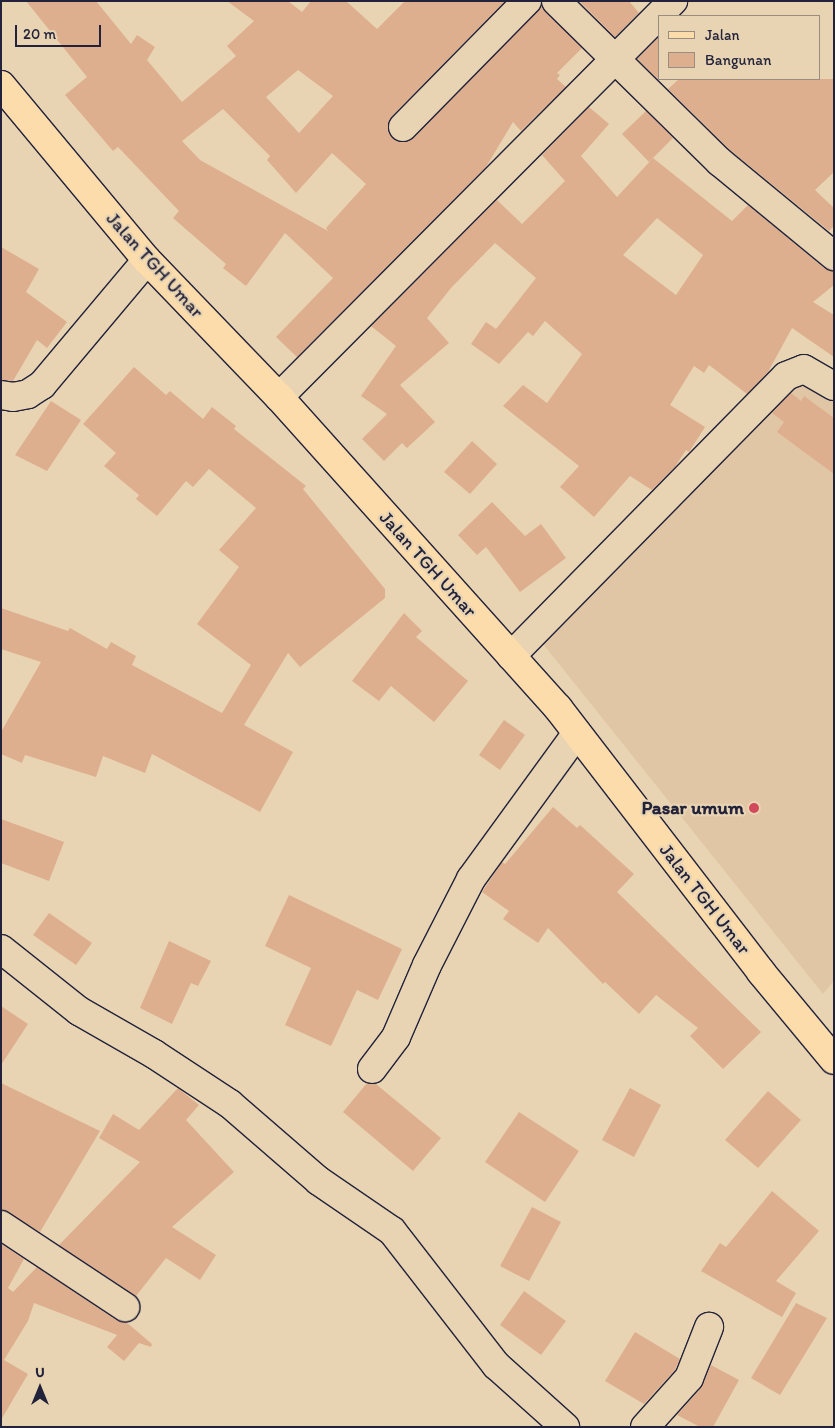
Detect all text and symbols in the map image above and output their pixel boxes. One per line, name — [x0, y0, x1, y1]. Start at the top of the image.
scale bar — [18, 15, 104, 47]
legend — [658, 15, 820, 80]
text: 20 m — [23, 25, 56, 43]
text: Jalan — [705, 26, 739, 44]
text: Bangunan — [705, 51, 772, 69]
street label: Jalan TGH Umar — [101, 207, 209, 323]
street label: Jalan TGH Umar — [374, 506, 482, 622]
place label: Pasar umum — [642, 797, 744, 819]
marker: Pasar umum — [748, 802, 760, 814]
street label: Jalan TGH Umar — [655, 839, 755, 959]
north arrow — [15, 1363, 65, 1413]
text: U — [35, 1364, 45, 1381]

